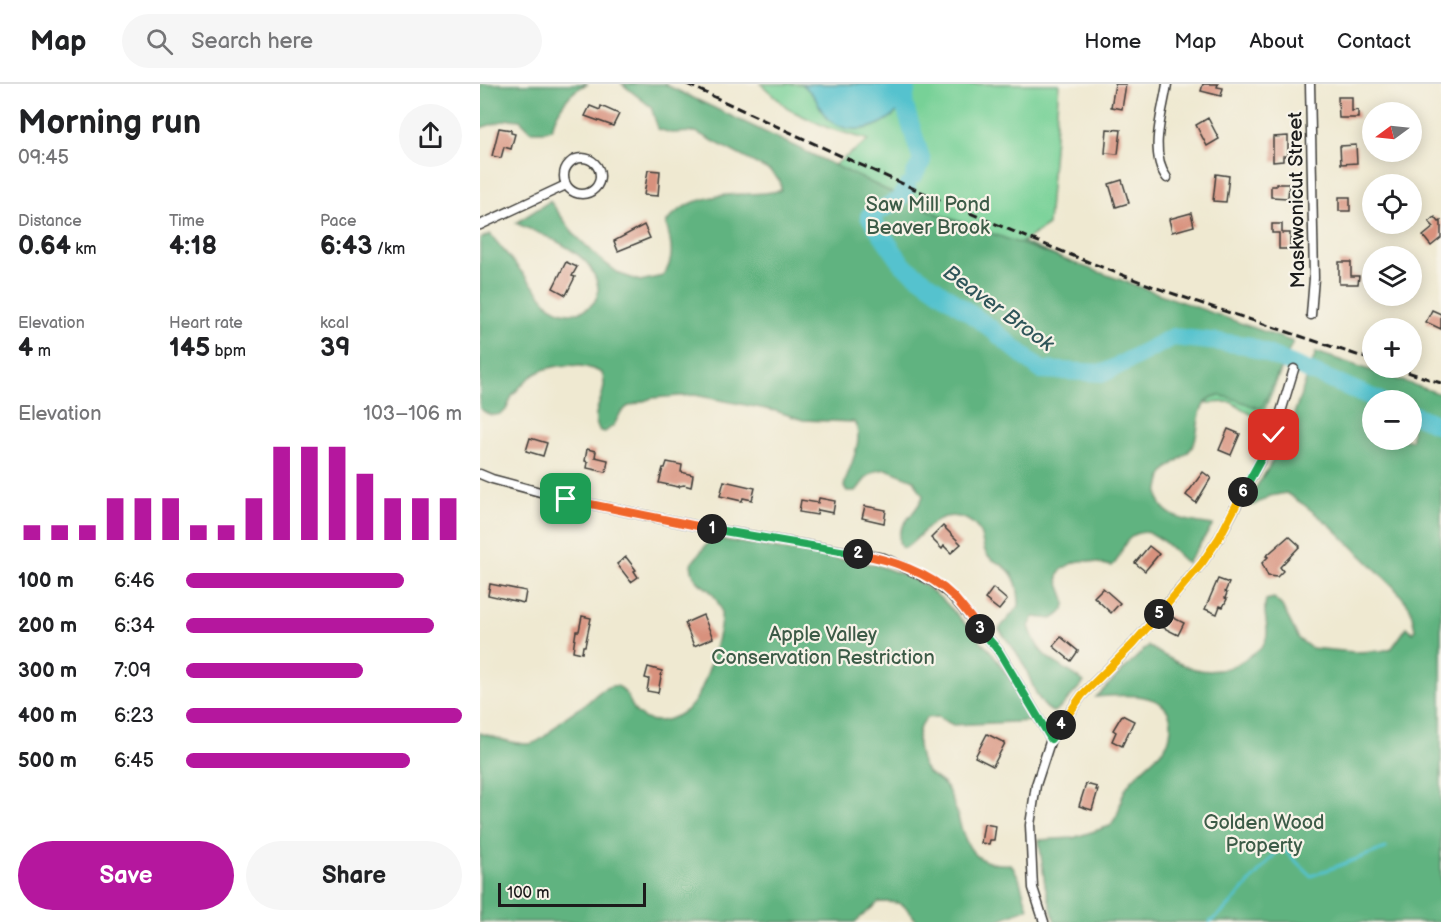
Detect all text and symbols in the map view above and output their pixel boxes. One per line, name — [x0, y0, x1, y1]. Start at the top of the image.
search box — [122, 14, 542, 68]
text: Map — [30, 25, 86, 58]
icon: search — [143, 25, 176, 58]
text: Search here — [191, 28, 313, 55]
text: Home — [1084, 29, 1141, 54]
text: Map — [1174, 29, 1216, 54]
text: About — [1249, 29, 1304, 54]
text: Contact — [1337, 29, 1411, 54]
north arrow — [1362, 102, 1422, 162]
map controls — [1362, 102, 1422, 450]
text: Morning run — [18, 103, 201, 143]
button: share — [399, 104, 462, 167]
street label: Maskwonicut Street — [1283, 111, 1311, 289]
text: 09:45 — [18, 146, 69, 170]
button: locate — [1362, 174, 1422, 234]
park label: Saw Mill Pond Beaver Brook — [866, 193, 990, 240]
text: Distance — [18, 212, 82, 231]
text: Time — [169, 212, 204, 231]
text: Pace — [320, 212, 356, 231]
text: 0.64 — [18, 231, 71, 262]
text: 4:18 — [169, 231, 217, 262]
text: 6:43 — [320, 231, 373, 262]
text: km — [71, 240, 96, 259]
text: /km — [373, 240, 405, 259]
button: layers — [1362, 246, 1422, 306]
water label: Beaver Brook — [939, 260, 1059, 357]
text: Elevation — [18, 314, 85, 333]
text: Heart rate — [169, 314, 243, 333]
text: kcal — [320, 314, 349, 333]
button: + — [1362, 318, 1422, 378]
text: 4 — [18, 333, 33, 364]
text: 145 — [169, 333, 210, 364]
text: 39 — [320, 333, 350, 364]
text: m — [33, 342, 51, 361]
text: bpm — [210, 342, 246, 361]
button: − — [1362, 390, 1422, 450]
text: Elevation — [18, 402, 101, 426]
text: 103–106 m — [363, 402, 462, 426]
pin — [1248, 409, 1299, 460]
icon: check — [1257, 418, 1290, 451]
pin — [540, 473, 591, 524]
pin: 6 — [1228, 477, 1258, 507]
icon: arrive — [549, 482, 582, 515]
text: 6 — [1238, 482, 1248, 501]
pin: 1 — [697, 514, 727, 544]
text: 1 — [709, 519, 715, 538]
pin: 2 — [843, 539, 873, 569]
text: 2 — [853, 544, 863, 563]
text: 100 m — [18, 569, 74, 593]
text: 6:46 — [114, 569, 155, 593]
pin: 5 — [1144, 599, 1174, 629]
text: 5 — [1154, 604, 1164, 623]
text: 200 m — [18, 614, 77, 638]
text: 6:34 — [114, 614, 155, 638]
pin: 3 — [965, 614, 995, 644]
text: 3 — [975, 619, 985, 638]
park label: Apple Valley Conservation Restriction — [711, 623, 935, 670]
text: 300 m — [18, 659, 77, 683]
text: 7:09 — [114, 659, 151, 683]
text: 400 m — [18, 704, 77, 728]
text: 6:23 — [114, 704, 154, 728]
pin: 4 — [1046, 710, 1076, 740]
text: 4 — [1056, 715, 1066, 734]
text: 500 m — [18, 749, 77, 773]
text: 6:45 — [114, 749, 154, 773]
park label: Golden Wood Property — [1203, 811, 1325, 858]
button: Save — [18, 841, 234, 910]
button: Share — [246, 841, 462, 910]
scale bar — [498, 880, 646, 908]
text: 100 m — [507, 884, 550, 903]

